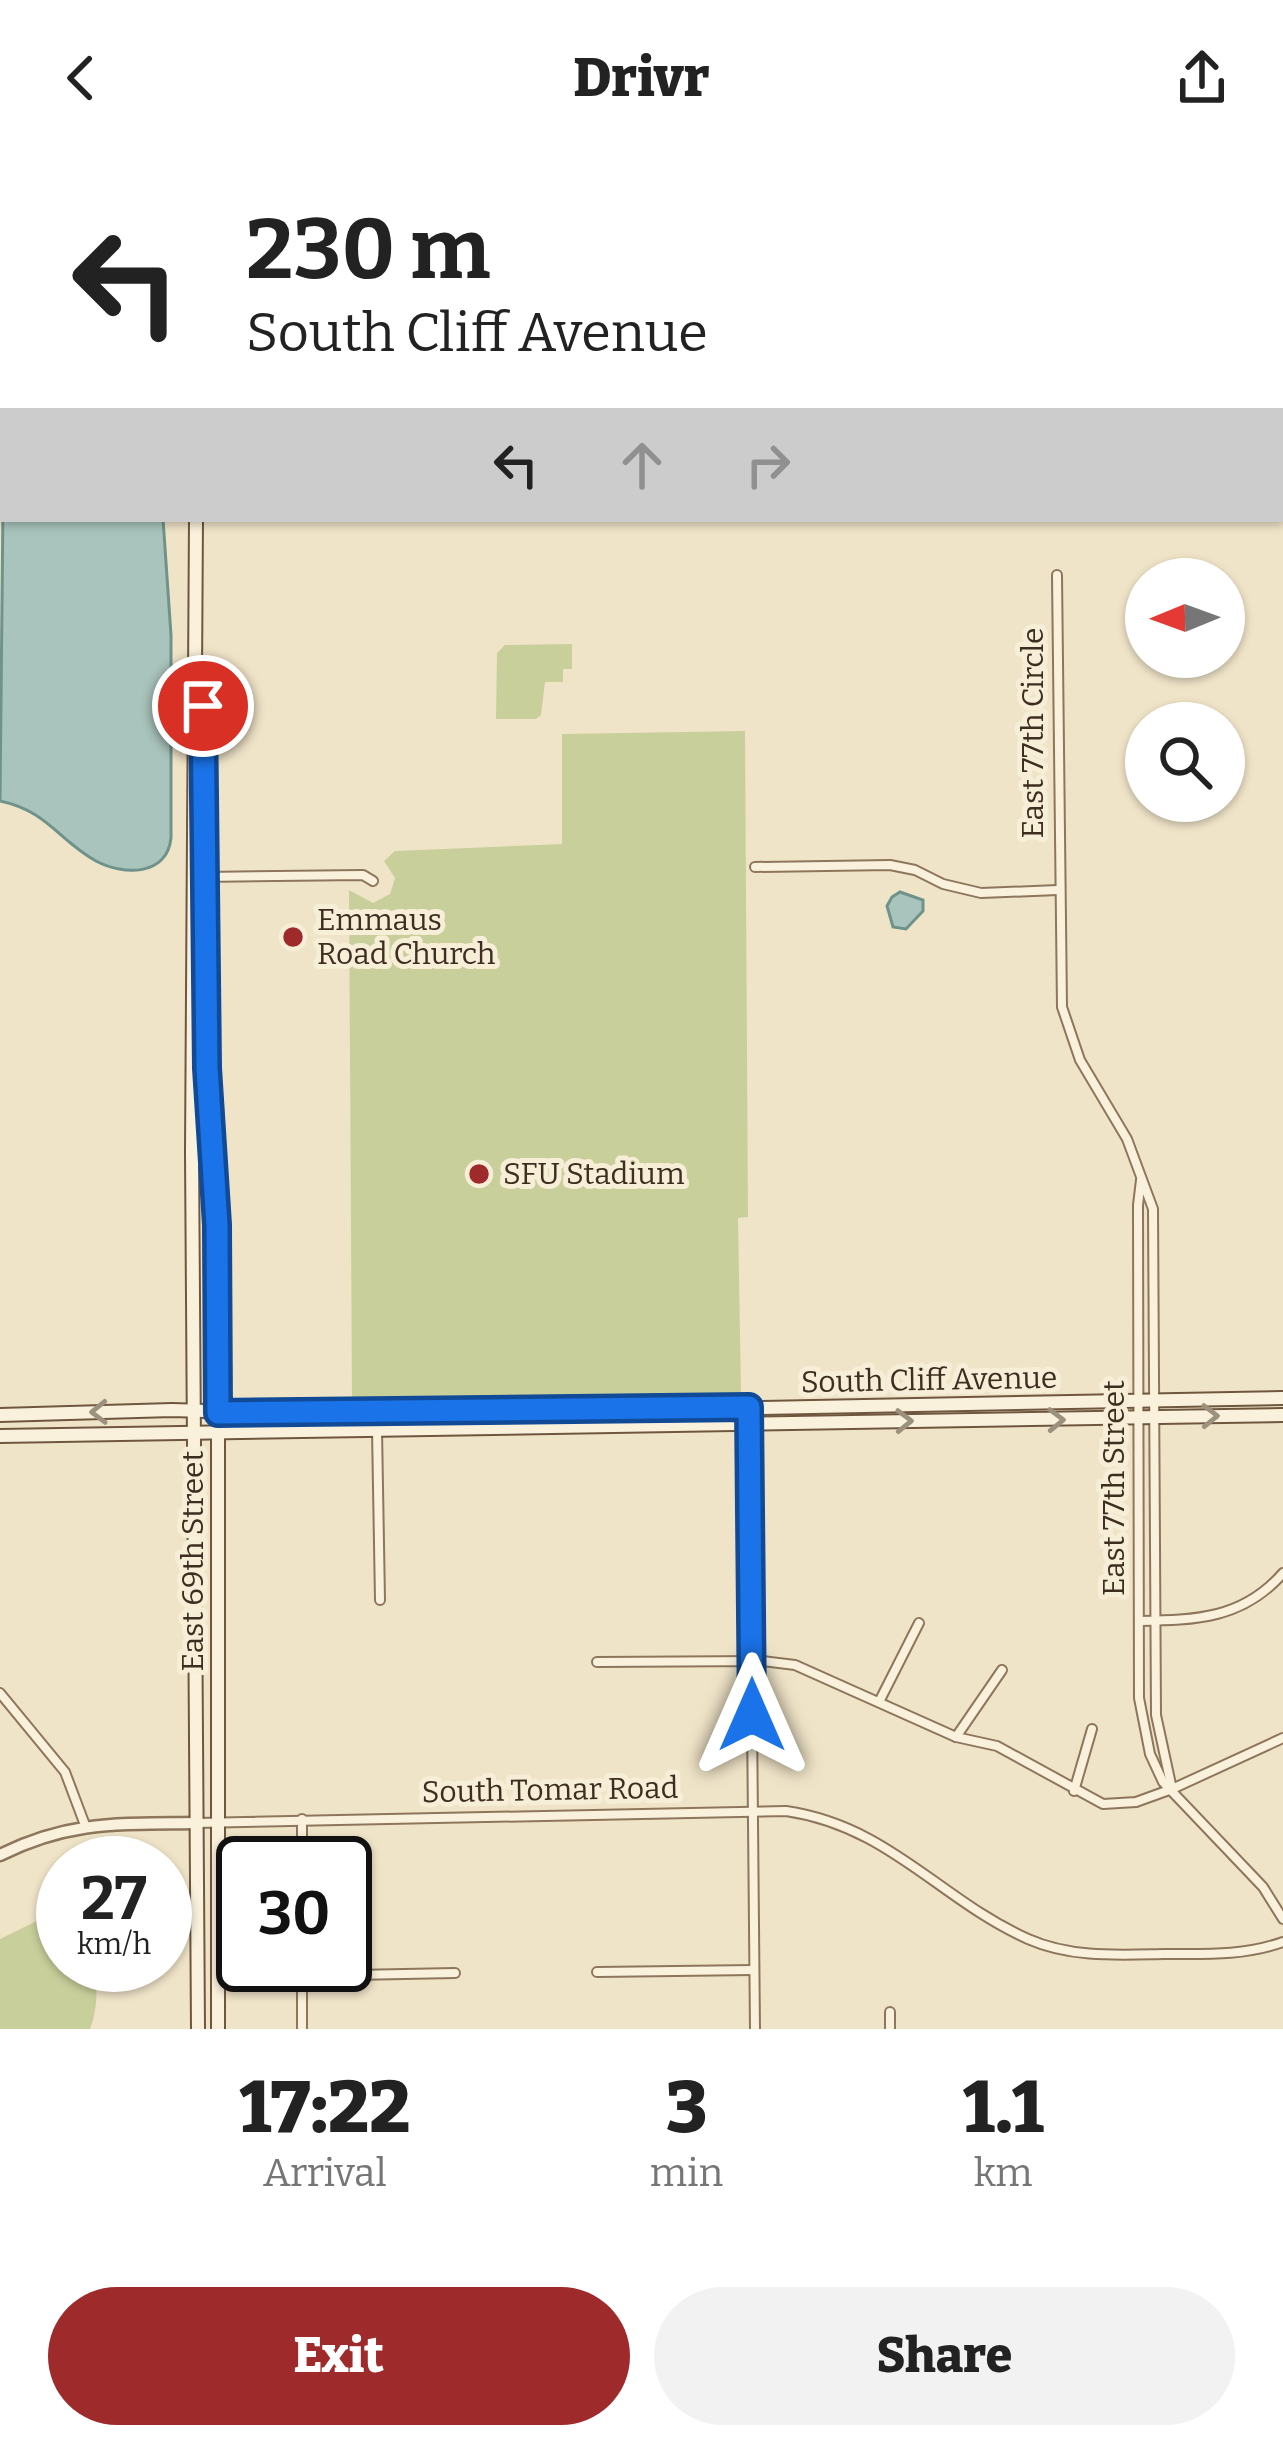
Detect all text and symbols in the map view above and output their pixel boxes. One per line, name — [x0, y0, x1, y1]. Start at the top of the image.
icon: back — [48, 45, 114, 111]
icon: share — [1169, 45, 1235, 111]
text: Drivr — [573, 46, 710, 110]
text: 230 m — [246, 199, 490, 300]
icon: left — [48, 204, 204, 360]
text: South Cliff Avenue — [246, 301, 708, 365]
icon: left — [483, 432, 549, 498]
icon: ahead — [609, 432, 675, 498]
icon: right — [735, 432, 801, 498]
north arrow — [1125, 558, 1245, 678]
map controls — [1125, 558, 1245, 822]
street label: East 77th Circle — [1015, 628, 1051, 839]
pin — [152, 655, 254, 757]
icon: arrive — [170, 673, 236, 739]
button: search — [1125, 702, 1245, 822]
place label: Emmaus Road Church — [317, 902, 496, 972]
marker: Emmaus Road Church — [280, 924, 306, 950]
place label: SFU Stadium — [503, 1156, 685, 1192]
marker: SFU Stadium — [466, 1161, 492, 1187]
street label: South Cliff Avenue — [800, 1360, 1058, 1400]
street label: East 77th Street — [1096, 1380, 1132, 1596]
one-way arrow — [89, 1398, 108, 1424]
one-way arrow — [1202, 1403, 1220, 1429]
one-way arrow — [1047, 1407, 1066, 1433]
one-way arrow — [895, 1409, 914, 1435]
street label: East 69th Street — [175, 1450, 211, 1671]
position arrow — [689, 1652, 815, 1778]
street label: South Tomar Road — [421, 1770, 679, 1810]
speed limit sign: 30 — [216, 1836, 372, 1992]
text: 27 — [81, 1863, 147, 1935]
text: km/h — [77, 1926, 151, 1962]
text: 17:22 — [239, 2065, 410, 2151]
text: 3 — [666, 2065, 707, 2151]
text: 1.1 — [963, 2065, 1044, 2151]
text: Arrival — [263, 2150, 387, 2196]
text: min — [650, 2150, 723, 2196]
text: km — [974, 2150, 1032, 2196]
button: Exit — [48, 2287, 630, 2425]
button: Share — [654, 2287, 1235, 2425]

